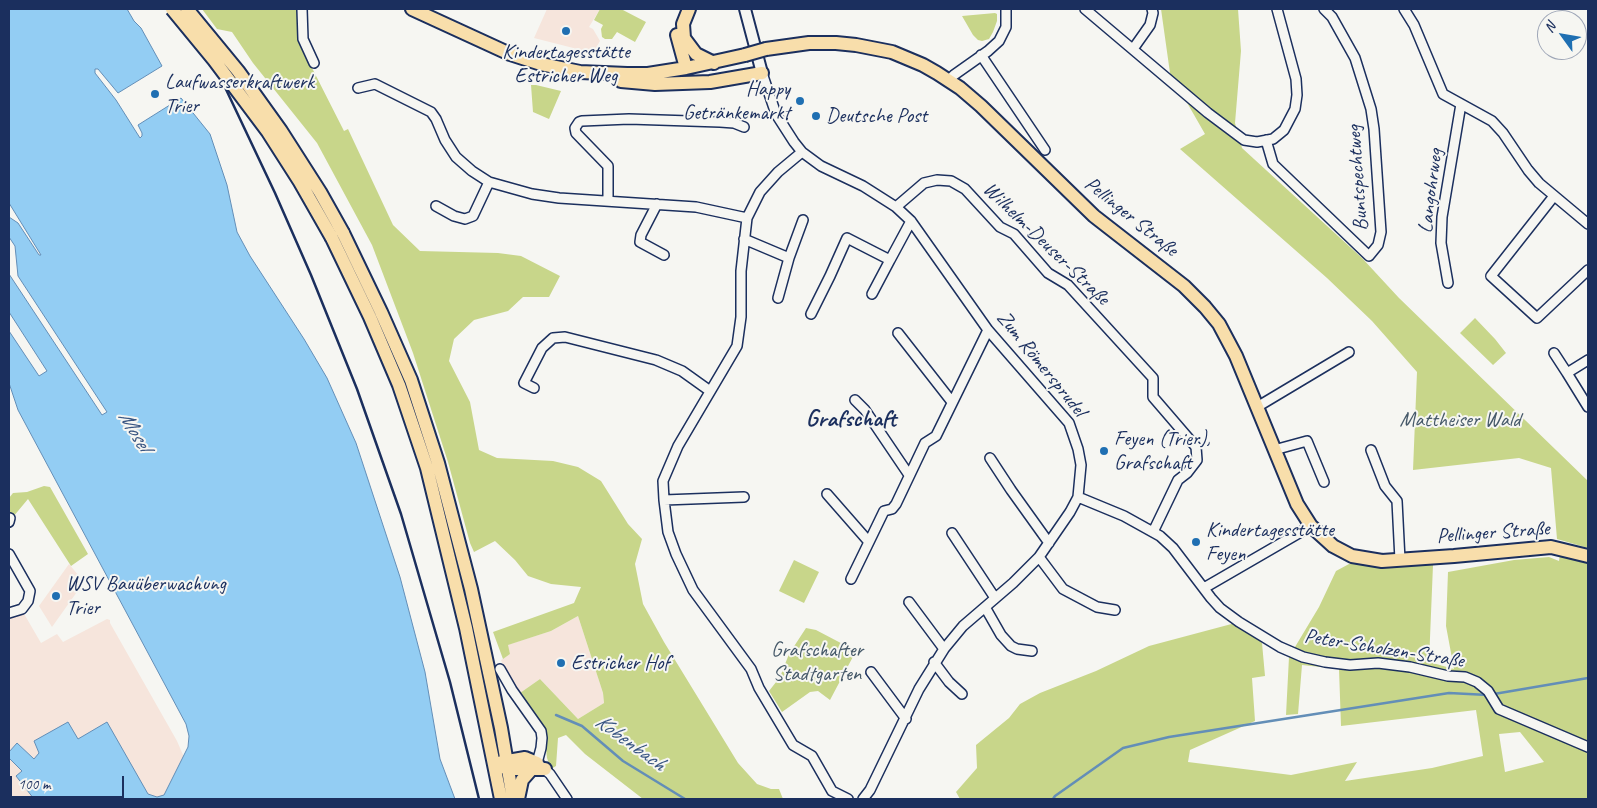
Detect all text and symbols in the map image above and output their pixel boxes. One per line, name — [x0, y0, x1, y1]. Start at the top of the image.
north arrow — [1537, 10, 1587, 60]
text: N — [1540, 19, 1559, 36]
marker: Kindertagesstätte Estricher Weg — [560, 25, 572, 37]
place label: Kindertagesstätte Estricher Weg — [502, 39, 630, 89]
place label: Laufwasserkraftwerk Trier — [165, 69, 314, 119]
place label: Happy Getränkemarkt — [683, 76, 790, 126]
marker: Laufwasserkraftwerk Trier — [149, 88, 161, 100]
marker: Happy Getränkemarkt — [794, 95, 806, 107]
place label: Deutsche Post — [826, 103, 927, 129]
marker: Deutsche Post — [810, 110, 822, 122]
street label: Buntspechtweg — [1342, 124, 1374, 232]
street label: Langohrweg — [1413, 147, 1449, 235]
street label: Pellinger Straße — [1079, 172, 1183, 262]
street label: Wilhelm-Deuser-Straße — [977, 177, 1115, 311]
street label: Zum Römersprudel — [991, 306, 1091, 422]
water label: Mosel — [112, 406, 156, 456]
district label: Grafschaft — [806, 406, 896, 434]
park label: Mattheiser Wald — [1399, 407, 1521, 433]
place label: Feyen (Trier), Grafschaft — [1114, 426, 1210, 476]
marker: Feyen (Trier), Grafschaft — [1098, 445, 1110, 457]
street label: Pellinger Straße — [1436, 516, 1550, 550]
place label: Kindertagesstätte Feyen — [1206, 517, 1334, 567]
marker: Kindertagesstätte Feyen — [1190, 536, 1202, 548]
place label: WSV Bauüberwachung Trier — [66, 571, 226, 621]
marker: WSV Bauüberwachung Trier — [50, 590, 62, 602]
street label: Peter-Scholzen-Straße — [1302, 624, 1466, 674]
park label: Grafschafter Stadtgarten — [771, 637, 863, 687]
place label: Estricher Hof — [571, 650, 670, 676]
marker: Estricher Hof — [555, 657, 567, 669]
water label: Kobenbach — [590, 709, 670, 777]
scale bar — [12, 766, 126, 798]
text: 100 m — [18, 775, 50, 794]

